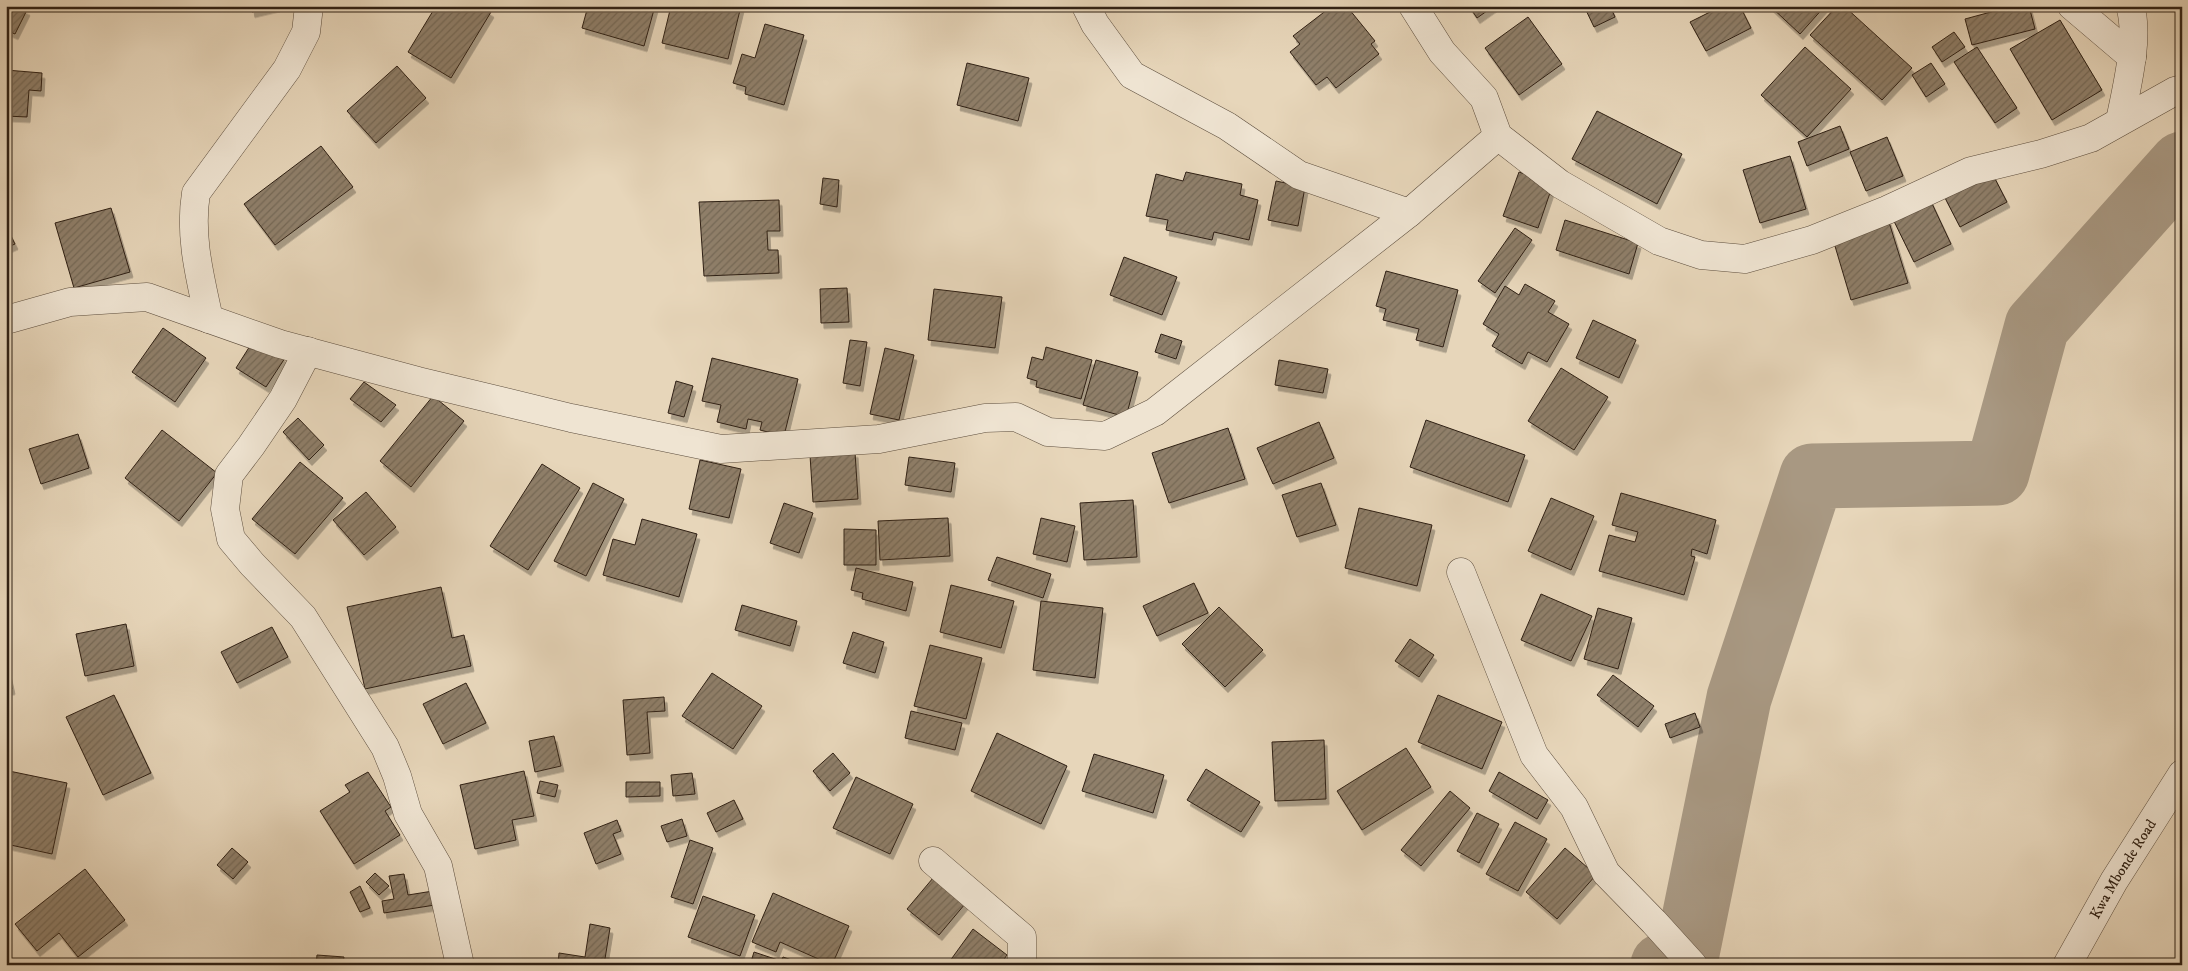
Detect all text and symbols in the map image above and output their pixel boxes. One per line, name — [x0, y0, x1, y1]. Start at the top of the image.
street label: Kwa Mbonde Road — [2085, 815, 2161, 922]

